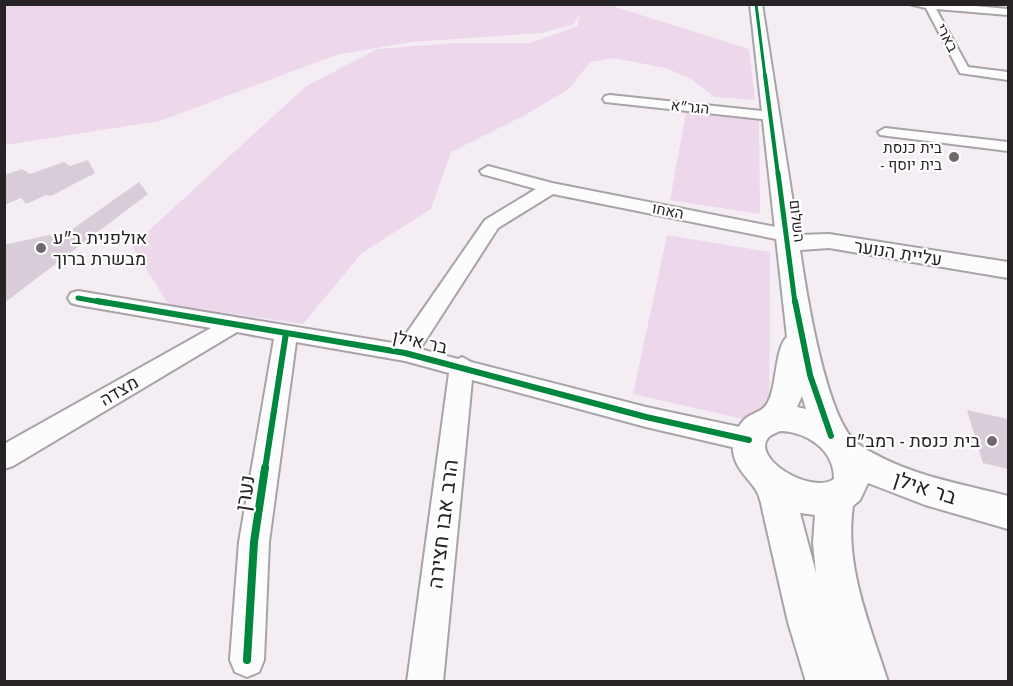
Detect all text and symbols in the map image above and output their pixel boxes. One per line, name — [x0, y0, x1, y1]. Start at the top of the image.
street label: בארי — [930, 20, 964, 56]
street label: הגר"א — [670, 94, 710, 120]
place label: בית כנסת - בית יוסף — [881, 137, 942, 176]
marker: בית כנסת - בית יוסף — [947, 150, 961, 164]
street label: האחו — [650, 197, 686, 225]
street label: השלום — [783, 199, 811, 243]
place label: אולפנית ב"ע מבשרת ברוך — [53, 225, 147, 272]
street label: עליית הנוער — [852, 233, 944, 273]
marker: אולפנית ב"ע מבשרת ברוך — [34, 241, 48, 255]
street label: בר אילן — [390, 324, 450, 361]
street label: מצדה — [95, 369, 143, 413]
place label: בית כנסת - רמב"ם — [845, 428, 981, 454]
marker: בית כנסת - רמב"ם — [985, 434, 999, 448]
street label: הרב אבו חצירה — [420, 458, 466, 590]
street label: בר אילן — [890, 464, 960, 512]
street label: נערן — [227, 473, 263, 513]

